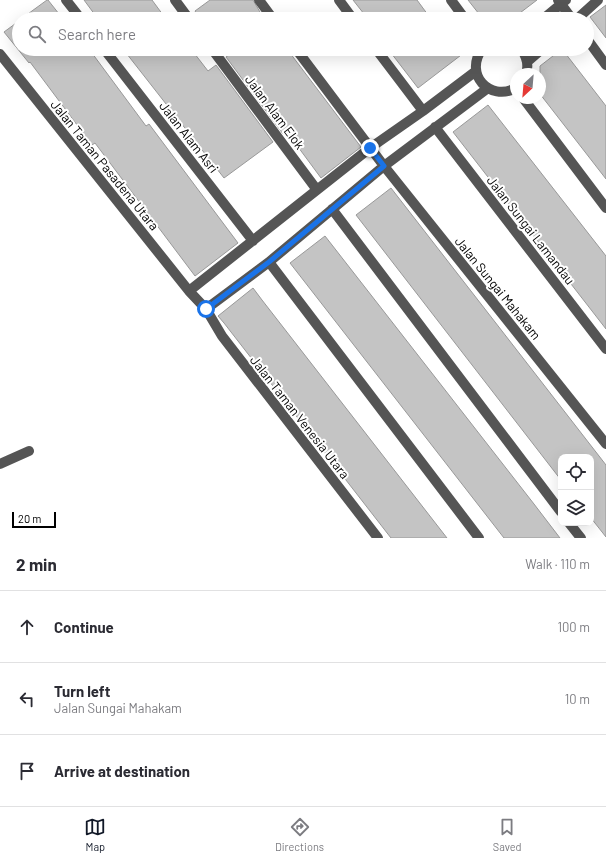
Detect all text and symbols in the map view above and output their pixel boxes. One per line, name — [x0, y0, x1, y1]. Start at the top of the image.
search box — [12, 12, 594, 56]
icon: search — [26, 23, 48, 45]
text: Search here — [58, 25, 136, 43]
north arrow — [510, 68, 546, 104]
street label: Jalan Alam Elok — [242, 72, 308, 153]
street label: Jalan Taman Pasadena Utara — [48, 97, 162, 233]
street label: Jalan Alam Asri — [156, 98, 222, 176]
route end — [361, 139, 379, 157]
street label: Jalan Sungai Lamandau — [484, 172, 578, 288]
street label: Jalan Sungai Mahakam — [452, 233, 544, 343]
route start — [197, 300, 215, 318]
street label: Jalan Taman Venesia Utara — [247, 352, 353, 482]
map controls — [558, 454, 594, 526]
button: locate — [558, 454, 594, 490]
button: layers — [558, 490, 594, 526]
scale bar — [12, 510, 56, 529]
text: 20 m — [18, 512, 41, 525]
text: 2 min — [16, 554, 57, 574]
text: Walk · 110 m — [525, 556, 590, 572]
icon: ahead — [16, 616, 38, 638]
text: Continue — [54, 618, 114, 636]
text: 100 m — [557, 619, 590, 635]
text: Turn left — [54, 682, 110, 700]
icon: left — [16, 688, 38, 710]
text: 10 m — [565, 691, 590, 707]
text: Jalan Sungai Mahakam — [54, 700, 182, 716]
icon: arrive — [16, 760, 38, 782]
text: Arrive at destination — [54, 762, 190, 780]
tab: Map — [84, 816, 106, 853]
tab: Directions — [275, 816, 324, 853]
tab: Saved — [493, 816, 522, 853]

